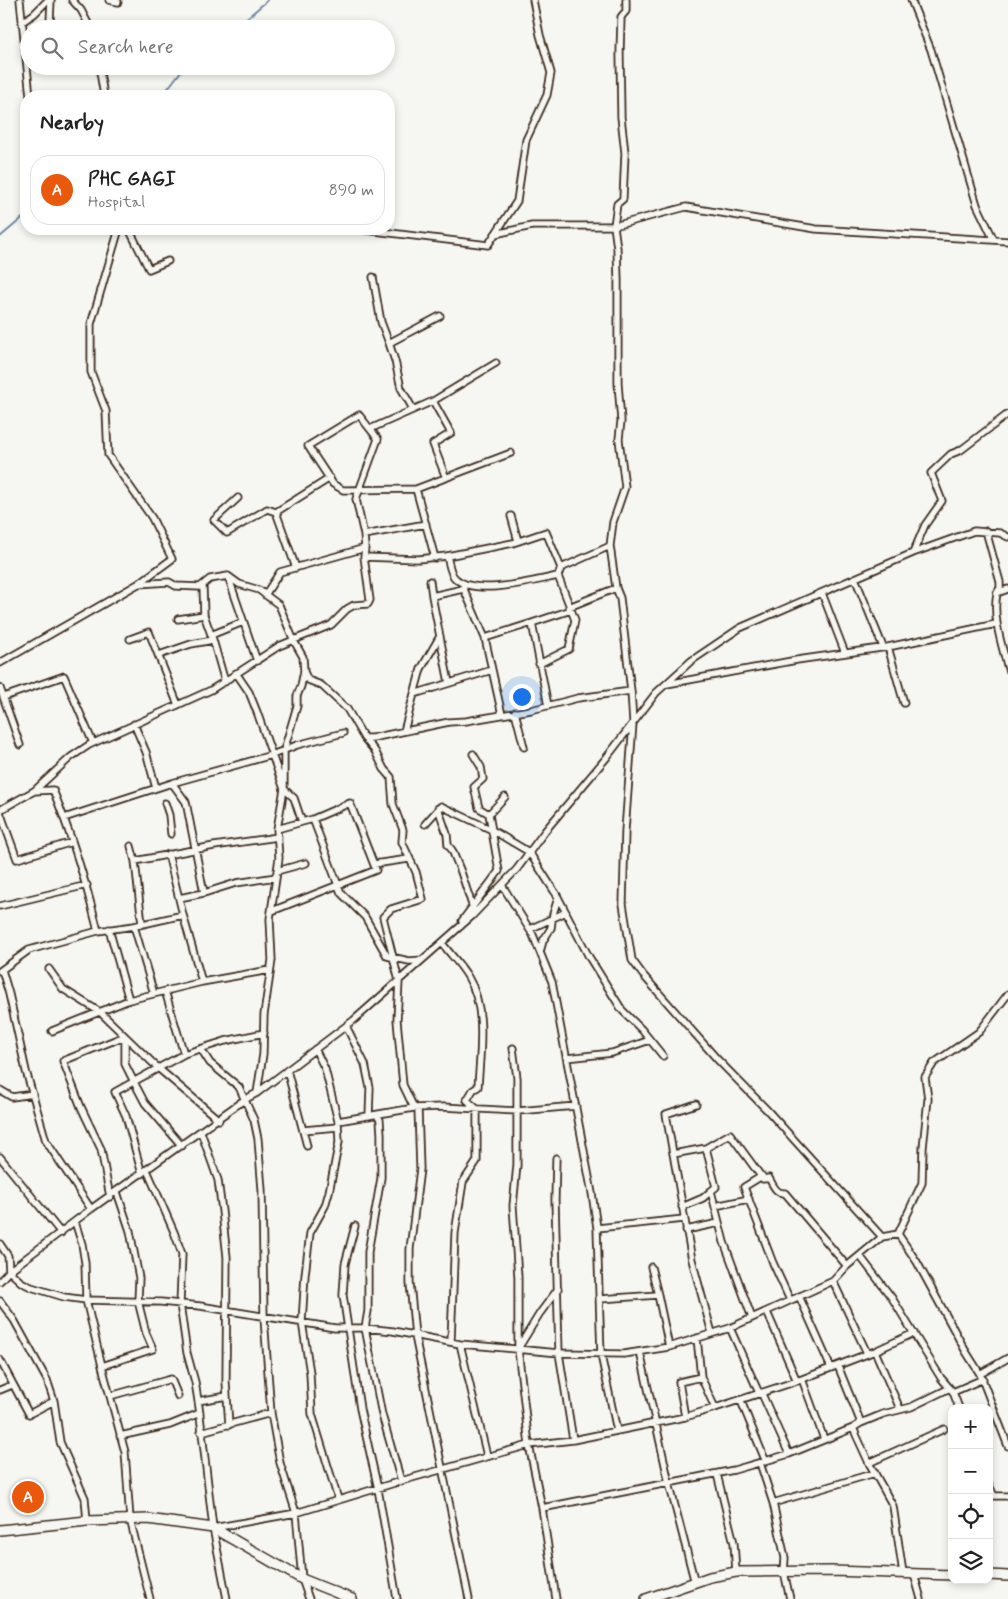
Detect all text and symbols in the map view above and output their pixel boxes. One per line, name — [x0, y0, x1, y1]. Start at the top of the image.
search box — [20, 20, 395, 75]
icon: search — [38, 34, 66, 62]
text: Search here — [78, 35, 174, 60]
text: Nearby — [40, 109, 104, 137]
text: PHC GAGI — [88, 167, 176, 192]
text: A — [52, 180, 62, 201]
text: 890 m — [329, 180, 374, 201]
text: Hospital — [88, 192, 145, 213]
your location — [509, 684, 535, 710]
map controls — [948, 1404, 993, 1584]
button: + — [948, 1404, 993, 1449]
button: − — [948, 1449, 993, 1494]
pin: A — [12, 1478, 44, 1516]
button: locate — [948, 1494, 993, 1539]
button: layers — [948, 1539, 993, 1584]

